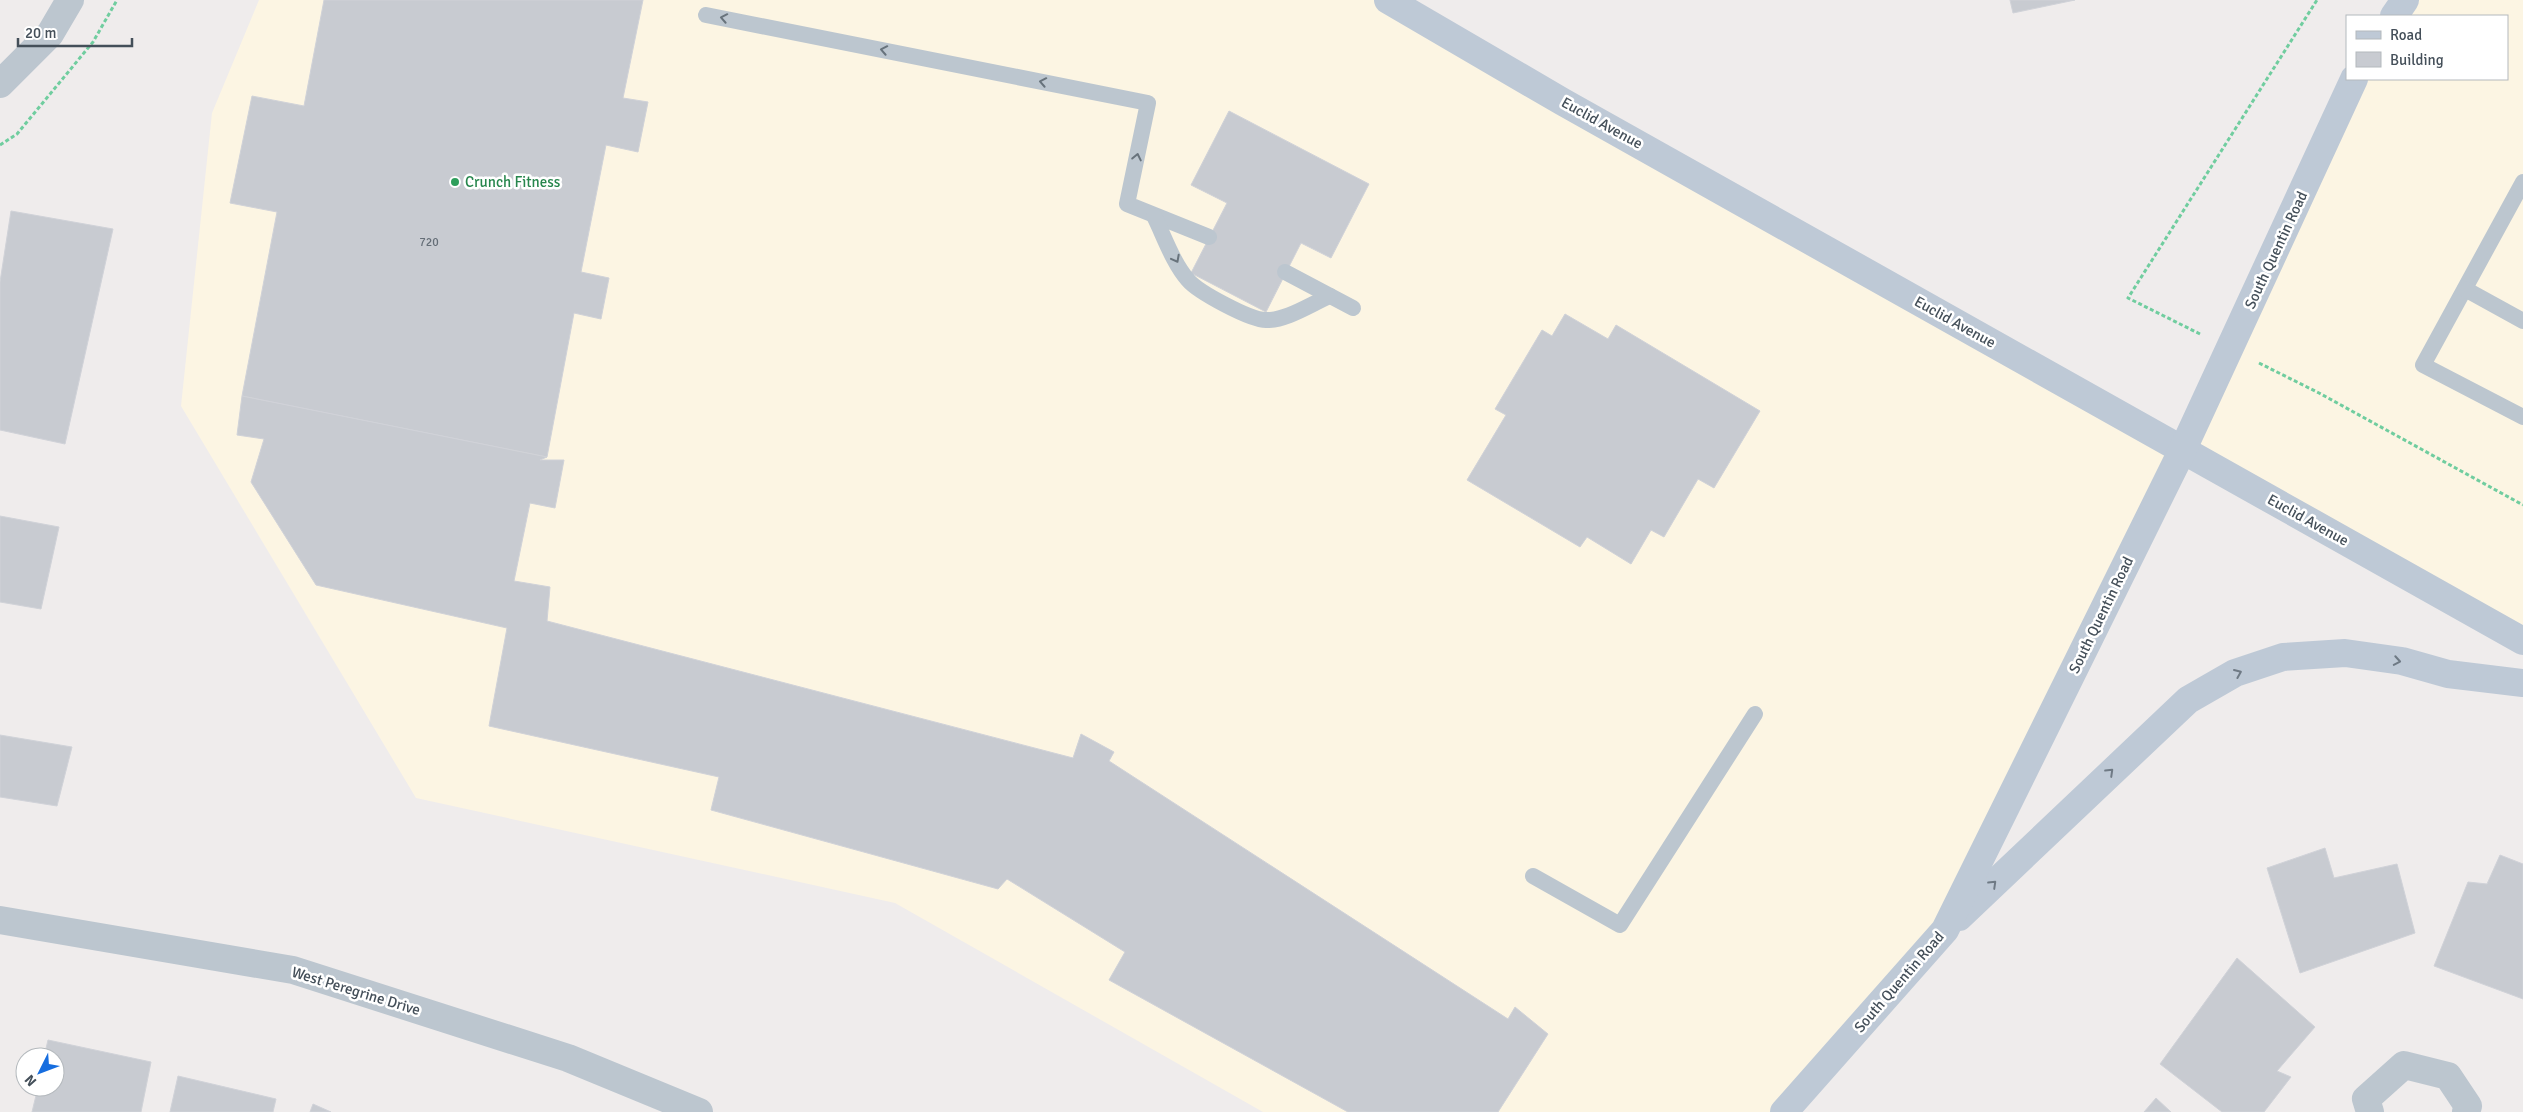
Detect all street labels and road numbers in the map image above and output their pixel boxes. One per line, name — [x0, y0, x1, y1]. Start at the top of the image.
street label: Euclid Avenue — [1558, 93, 1646, 153]
street label: South Quentin Road — [2241, 188, 2311, 312]
street label: Euclid Avenue — [1911, 292, 1999, 352]
street label: Euclid Avenue — [2264, 490, 2352, 550]
street label: South Quentin Road — [2065, 554, 2137, 676]
street label: South Quentin Road — [1850, 928, 1948, 1036]
street label: West Peregrine Drive — [290, 963, 422, 1019]

